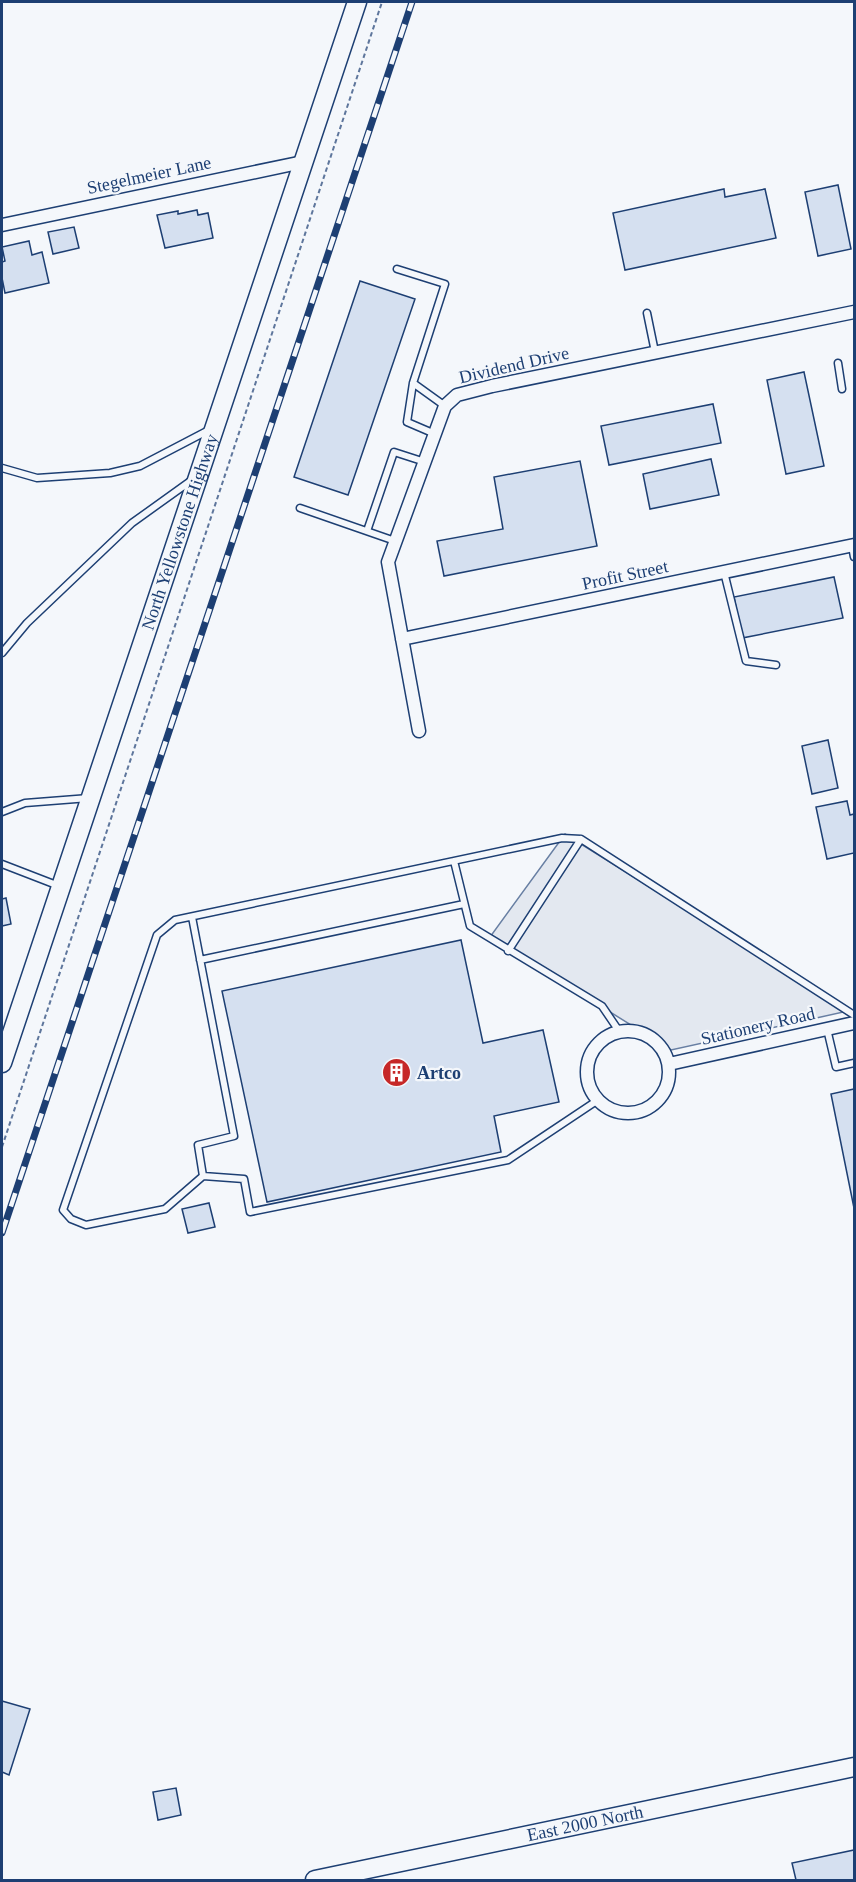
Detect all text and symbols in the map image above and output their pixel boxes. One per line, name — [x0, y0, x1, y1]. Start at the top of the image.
street label: Stegelmeier Lane — [85, 152, 213, 198]
street label: Dividend Drive — [457, 343, 571, 387]
street label: North Yellowstone Highway — [138, 431, 222, 633]
street label: Profit Street — [580, 556, 670, 594]
street label: Stationery Road — [699, 1003, 817, 1049]
building icon: Artco — [380, 1057, 412, 1089]
place label: Artco — [417, 1063, 461, 1083]
street label: East 2000 North — [525, 1801, 645, 1845]

